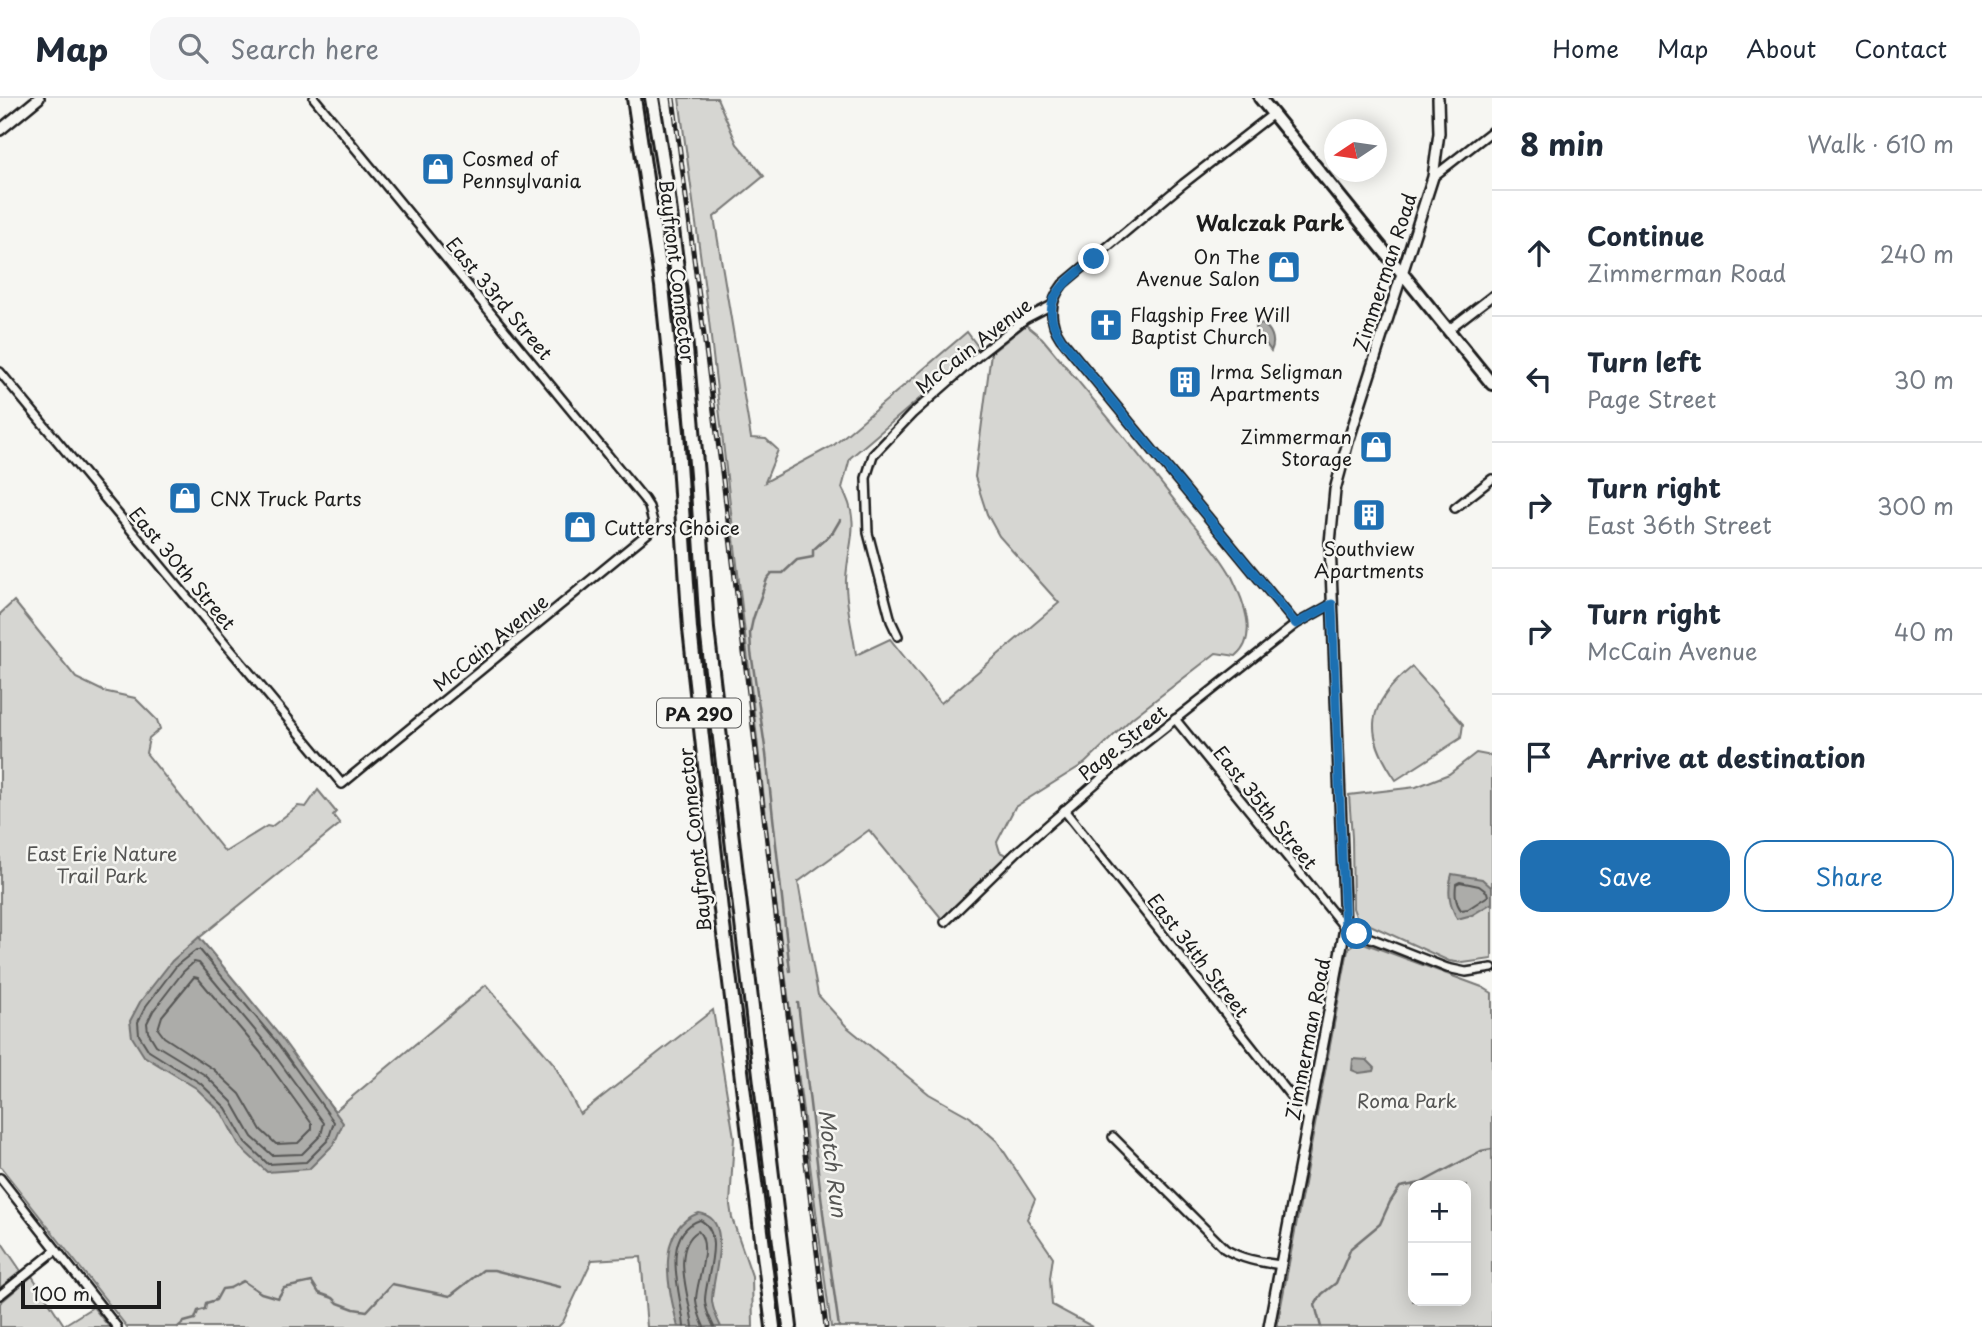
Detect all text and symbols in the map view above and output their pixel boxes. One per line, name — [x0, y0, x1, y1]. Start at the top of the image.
search box — [150, 17, 640, 80]
text: Map — [35, 23, 108, 73]
icon: search — [174, 29, 212, 67]
text: Search here — [230, 29, 379, 68]
text: Home — [1552, 30, 1619, 66]
text: Map — [1657, 30, 1708, 66]
text: About — [1746, 30, 1816, 66]
text: Contact — [1854, 30, 1947, 66]
north arrow — [1324, 119, 1387, 182]
text: 8 min — [1520, 121, 1604, 166]
text: Walk · 610 m — [1807, 126, 1954, 161]
place label: Cosmed of Pennsylvania — [462, 144, 581, 194]
shop icon: Cosmed of Pennsylvania — [419, 150, 457, 188]
street label: Bayfront Connector — [653, 177, 703, 365]
street label: Zimmerman Road — [1345, 189, 1423, 355]
district label: Walczak Park — [1196, 206, 1344, 238]
text: Continue — [1587, 216, 1704, 255]
street label: East 33rd Street — [440, 230, 560, 366]
icon: ahead — [1520, 234, 1558, 272]
text: 240 m — [1880, 236, 1954, 271]
place label: On The Avenue Salon — [1136, 242, 1260, 292]
route end — [1078, 243, 1109, 274]
shop icon: On The Avenue Salon — [1265, 248, 1303, 286]
text: Zimmerman Road — [1587, 255, 1786, 290]
street label: McCain Avenue — [909, 291, 1037, 399]
place label: Flagship Free Will Baptist Church — [1130, 300, 1290, 350]
church icon: Flagship Free Will Baptist Church — [1087, 306, 1125, 344]
text: Turn left — [1587, 342, 1702, 381]
place label: Irma Seligman Apartments — [1210, 357, 1343, 407]
icon: left — [1520, 360, 1558, 398]
text: 30 m — [1893, 362, 1954, 397]
building icon: Irma Seligman Apartments — [1166, 363, 1204, 401]
text: Page Street — [1587, 381, 1716, 416]
place label: Zimmerman Storage — [1240, 422, 1352, 472]
shop icon: Zimmerman Storage — [1357, 428, 1395, 466]
text: Turn right — [1587, 468, 1721, 507]
shop icon: CNX Truck Parts — [166, 479, 204, 517]
place label: CNX Truck Parts — [210, 484, 362, 512]
icon: right — [1520, 486, 1558, 524]
text: 300 m — [1877, 488, 1954, 523]
building icon: Southview Apartments — [1350, 496, 1388, 534]
street label: East 30th Street — [123, 500, 243, 636]
text: East 36th Street — [1587, 507, 1772, 542]
shop icon: Cutters Choice — [561, 508, 599, 546]
place label: Cutters Choice — [604, 513, 740, 541]
place label: Southview Apartments — [1314, 534, 1424, 584]
street label: McCain Avenue — [426, 587, 554, 697]
text: Turn right — [1587, 594, 1721, 633]
icon: right — [1520, 612, 1558, 650]
text: 40 m — [1894, 614, 1954, 649]
text: McCain Avenue — [1587, 633, 1757, 668]
road number: PA 290 — [657, 698, 741, 728]
street label: Page Street — [1072, 698, 1172, 786]
icon: arrive — [1520, 738, 1558, 776]
text: Arrive at destination — [1587, 738, 1866, 777]
street label: East 35th Street — [1207, 739, 1325, 875]
street label: Bayfront Connector — [670, 746, 718, 934]
park label: East Erie Nature Trail Park — [27, 839, 177, 889]
button: Save — [1520, 840, 1730, 912]
button: Share — [1744, 840, 1954, 912]
street label: East 34th Street — [1142, 887, 1257, 1023]
route start — [1341, 918, 1372, 949]
street label: Zimmerman Road — [1278, 956, 1336, 1122]
park label: Roma Park — [1357, 1086, 1458, 1114]
water label: Motch Run — [812, 1107, 857, 1220]
map controls — [1408, 1180, 1471, 1306]
button: + — [1408, 1180, 1471, 1243]
button: − — [1408, 1243, 1471, 1306]
scale bar — [21, 1278, 161, 1310]
text: 100 m — [32, 1279, 90, 1307]

